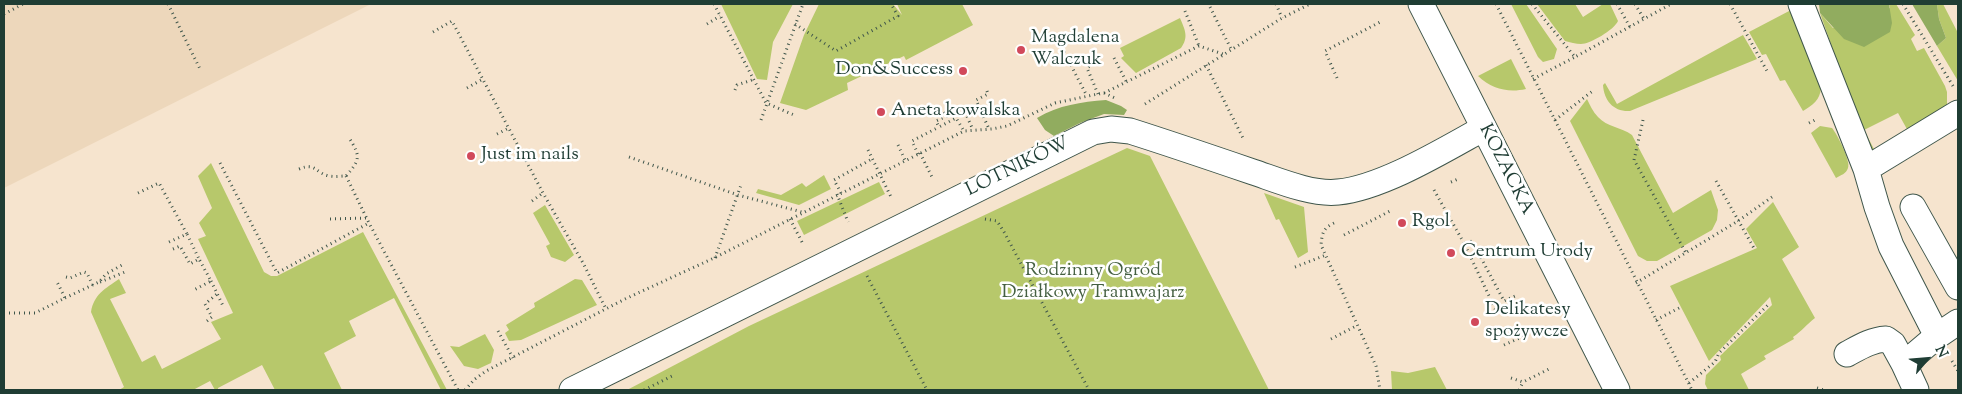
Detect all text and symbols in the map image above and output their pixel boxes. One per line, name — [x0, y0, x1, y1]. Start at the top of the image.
place label: Magdalena Walczuk — [1031, 28, 1120, 72]
marker: Magdalena Walczuk — [1015, 44, 1027, 56]
place label: Don&Success — [836, 60, 953, 82]
marker: Don&Success — [957, 65, 969, 77]
place label: Aneta kowalska — [891, 101, 1020, 123]
marker: Aneta kowalska — [875, 106, 887, 118]
street label: KOZACKA — [1472, 121, 1538, 219]
street label: LOTNIKÓW — [963, 133, 1073, 203]
place label: Just im nails — [481, 145, 579, 167]
marker: Just im nails — [465, 150, 477, 162]
place label: Rgol — [1412, 212, 1450, 234]
marker: Rgol — [1396, 217, 1408, 229]
place label: Centrum Urody — [1461, 242, 1593, 264]
marker: Centrum Urody — [1445, 247, 1457, 259]
park label: Rodzinny Ogród Działkowy Tramwajarz — [1002, 261, 1184, 305]
place label: Delikatesy spożywcze — [1485, 300, 1571, 344]
marker: Delikatesy spożywcze — [1469, 316, 1481, 328]
north arrow — [1902, 334, 1952, 384]
text: N — [1929, 343, 1952, 362]

